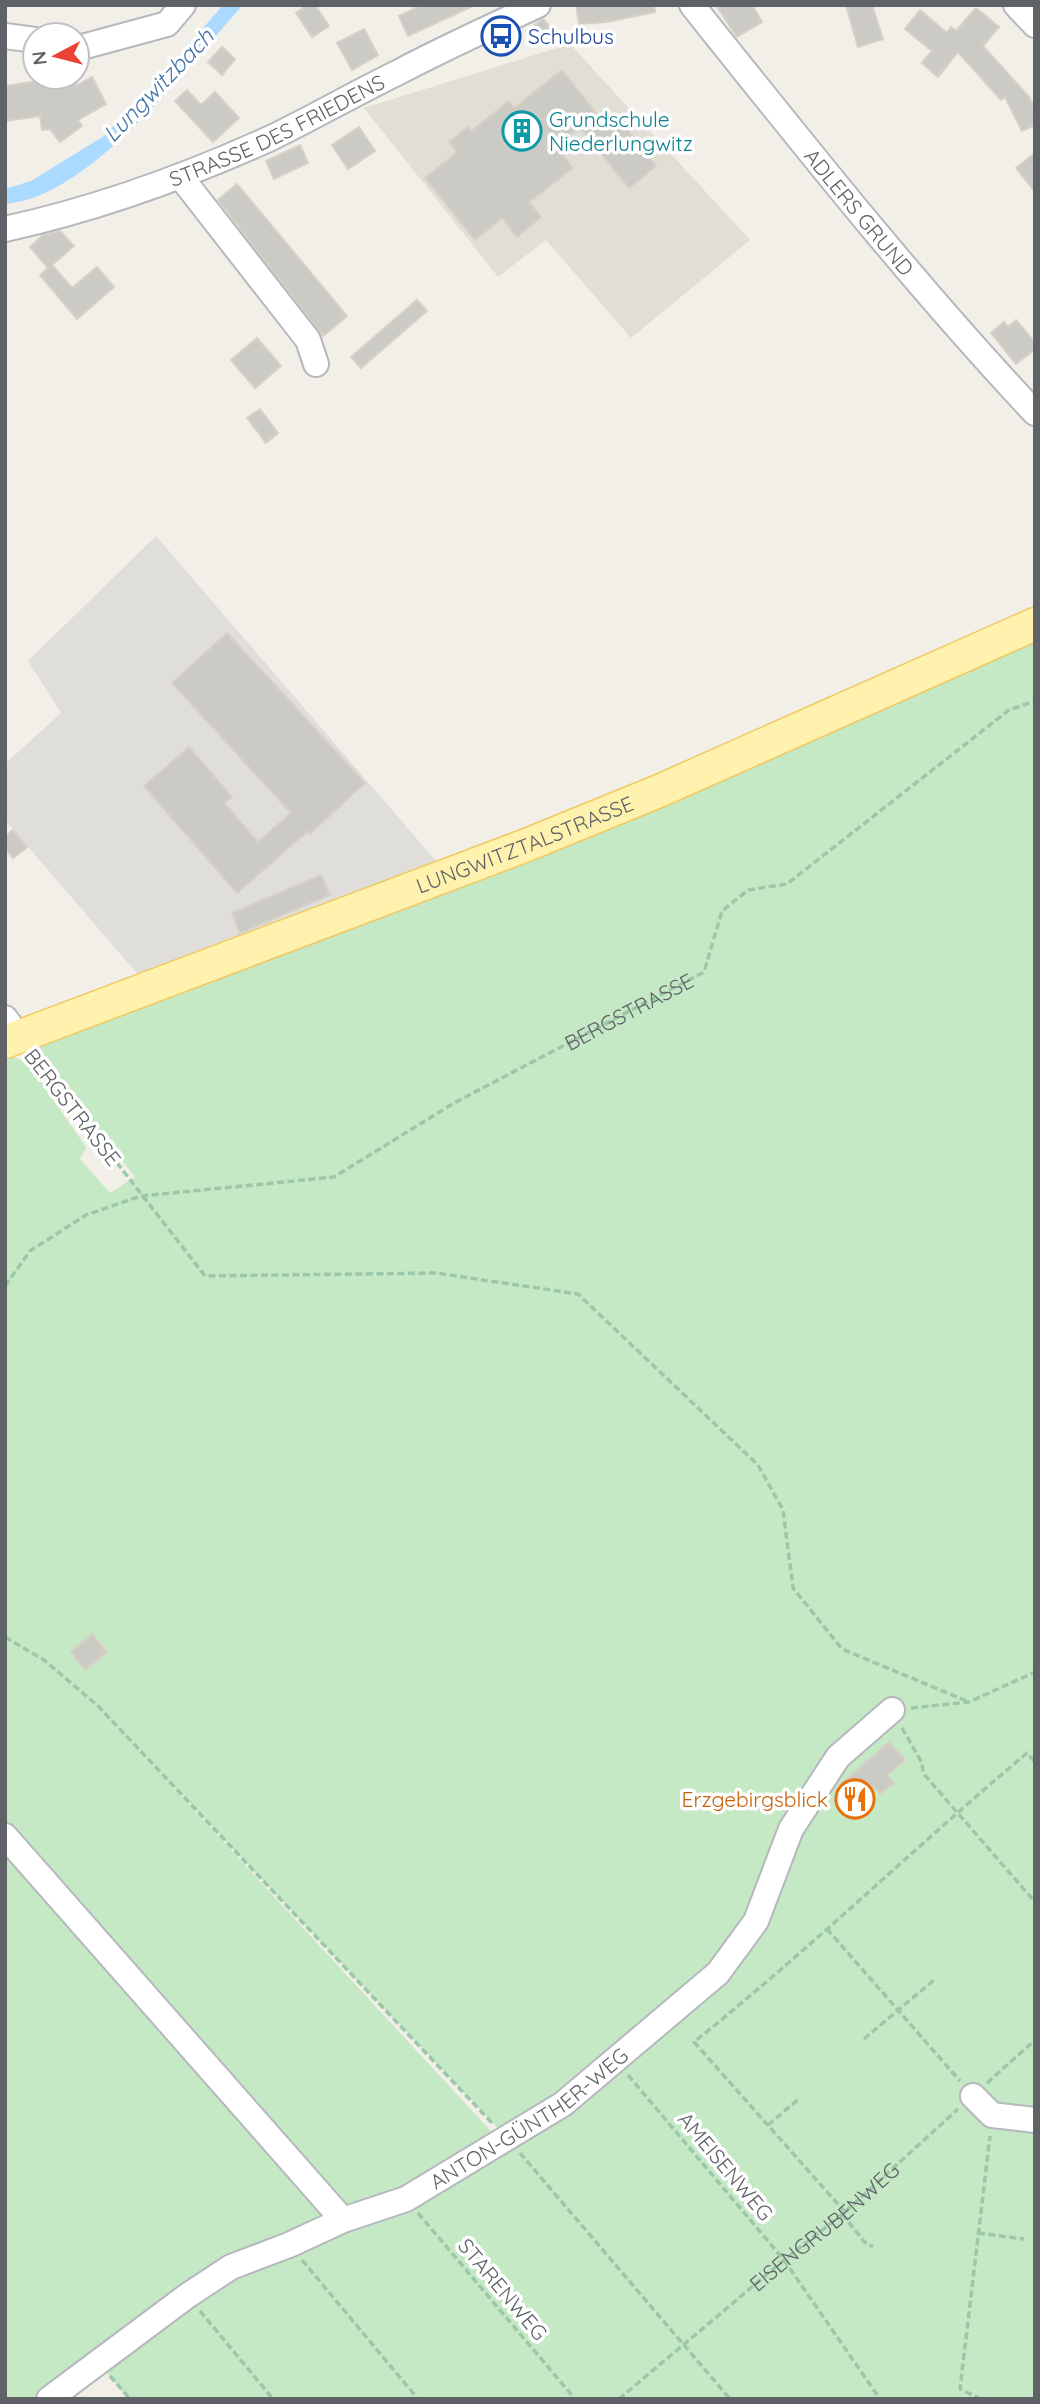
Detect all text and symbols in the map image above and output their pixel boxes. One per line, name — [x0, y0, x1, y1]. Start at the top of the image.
bus stop icon: Schulbus — [480, 15, 522, 57]
north arrow — [21, 21, 91, 91]
water label: Lungwitzbach — [97, 21, 220, 148]
place label: Schulbus — [528, 23, 614, 49]
text: N — [26, 50, 52, 66]
street label: STRASSE DES FRIEDENS — [165, 68, 389, 192]
place label: Grundschule Niederlungwitz — [549, 106, 693, 156]
building icon: Grundschule Niederlungwitz — [501, 110, 543, 152]
street label: ADLERS GRUND — [799, 143, 920, 281]
street label: LUNGWITZTALSTRASSE — [412, 790, 637, 899]
street label: BERGSTRASSE — [560, 967, 698, 1056]
street label: BERGSTRASSE — [19, 1043, 127, 1171]
restaurant icon: Erzgebirgsblick — [834, 1778, 876, 1820]
place label: Erzgebirgsblick — [681, 1786, 828, 1812]
street label: ANTON-GÜNTHER-WEG — [425, 2042, 633, 2195]
street label: AMEISENWEG — [673, 2106, 779, 2226]
street label: EISENGRUBENWEG — [744, 2156, 904, 2297]
street label: STARENWEG — [453, 2233, 553, 2345]

